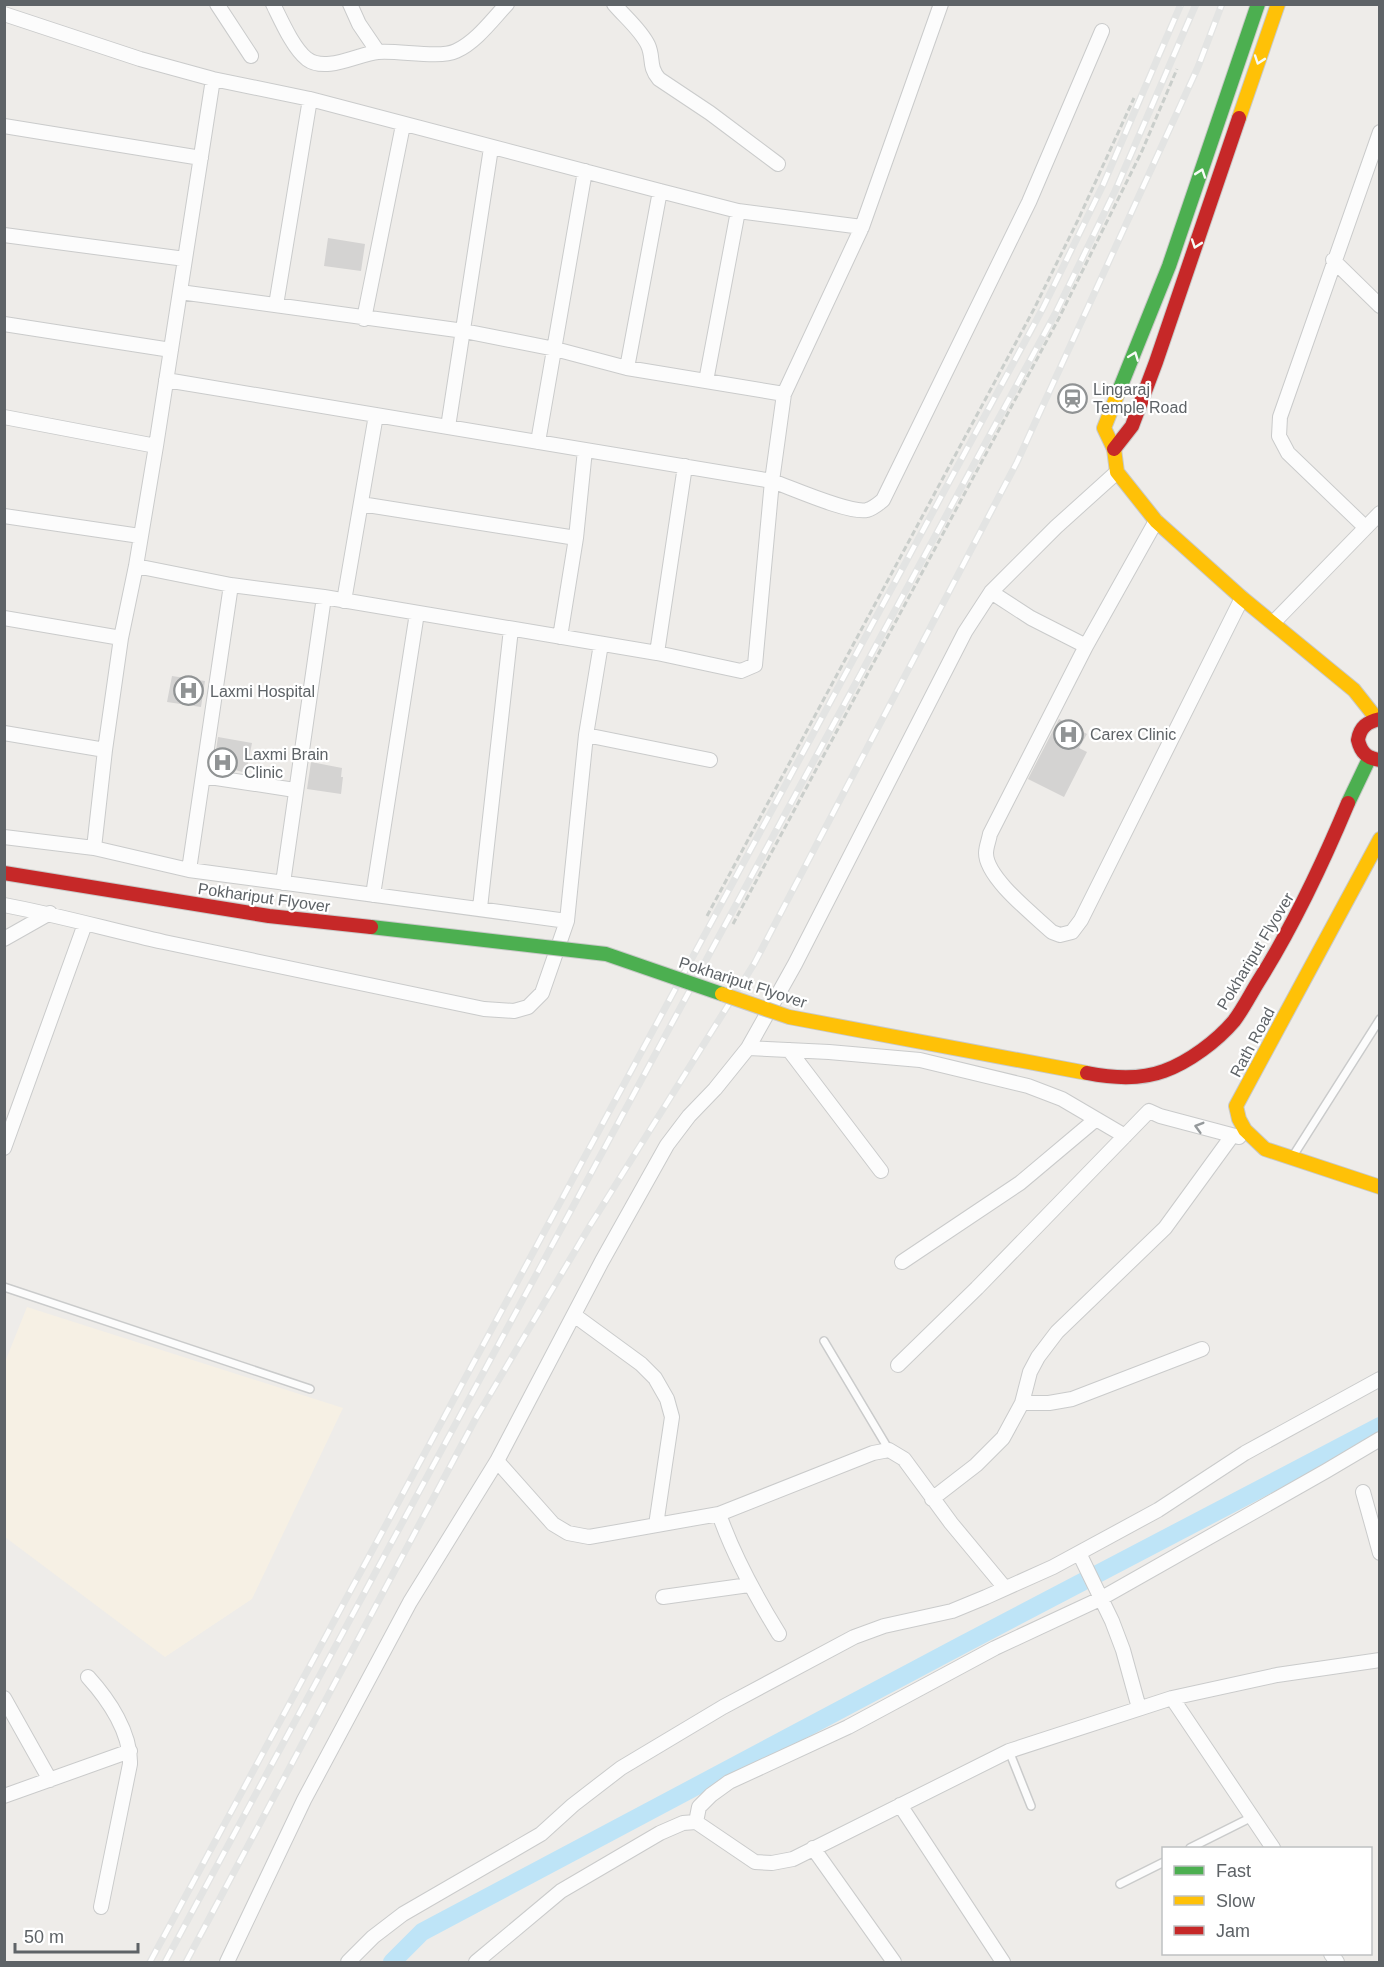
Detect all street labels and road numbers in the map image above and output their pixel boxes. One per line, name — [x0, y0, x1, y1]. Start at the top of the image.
street label: Pokhariput Flyover — [197, 880, 332, 915]
street label: Pokhariput Flyover — [1214, 889, 1297, 1013]
street label: Pokhariput Flyover — [677, 954, 810, 1011]
street label: Rath Road — [1227, 1004, 1278, 1080]

